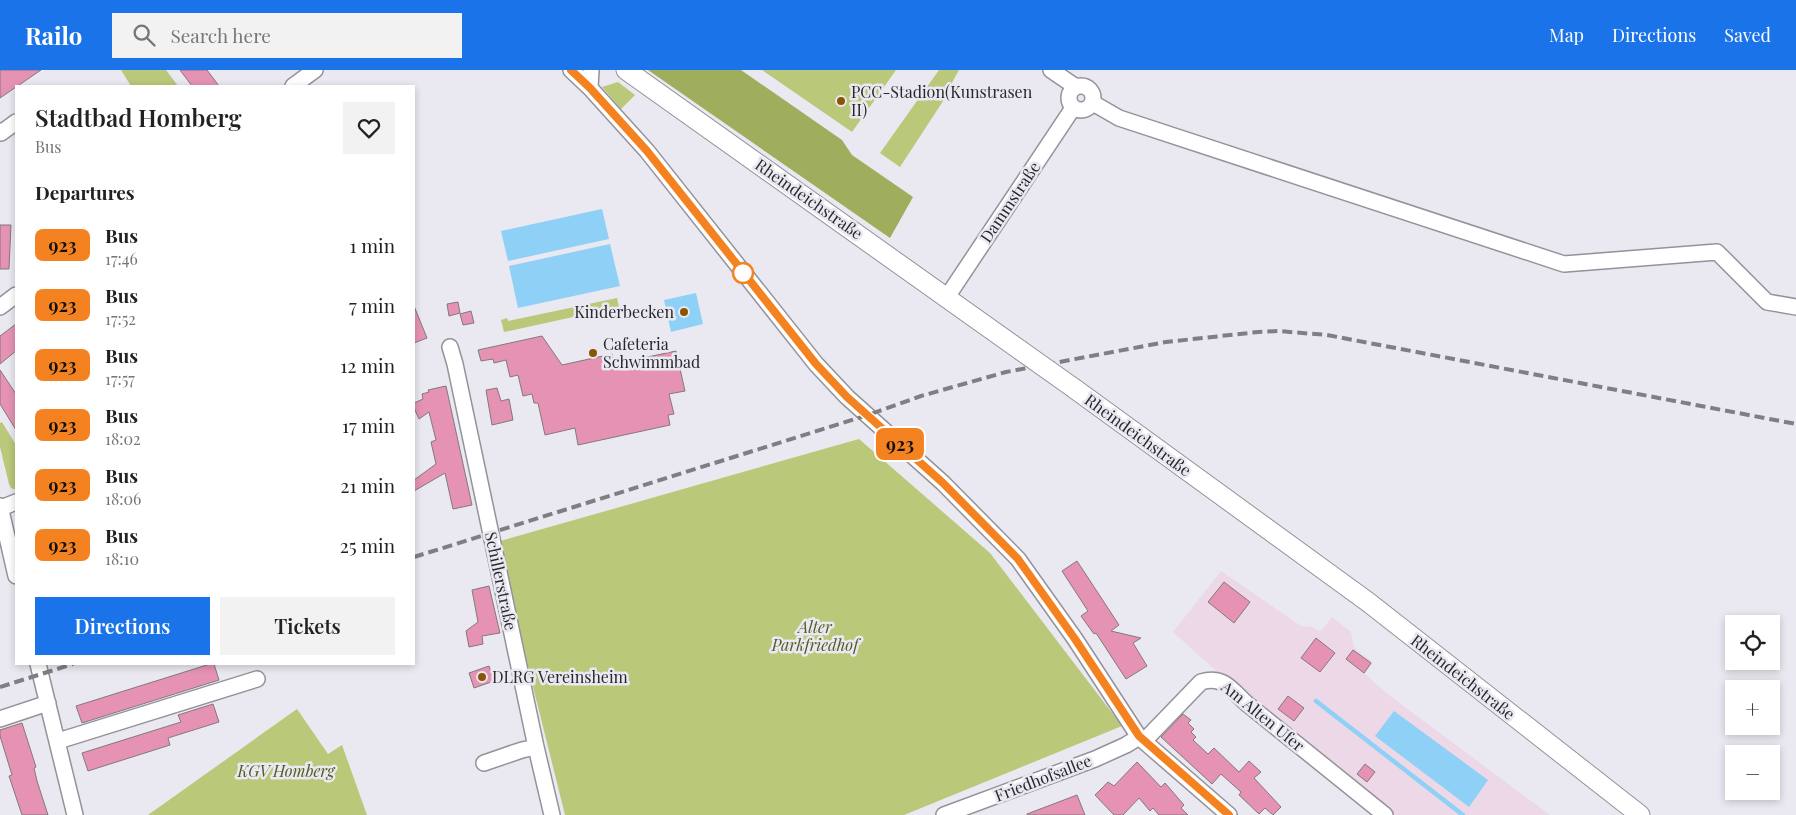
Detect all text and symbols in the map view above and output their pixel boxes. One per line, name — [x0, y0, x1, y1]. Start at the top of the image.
search box — [112, 13, 462, 58]
text: Railo — [25, 19, 82, 51]
icon: search — [130, 21, 158, 49]
text: Search here — [170, 22, 271, 48]
text: Map — [1549, 23, 1584, 47]
text: Directions — [1612, 23, 1696, 47]
text: Saved — [1724, 23, 1771, 47]
place label: PCC-Stadion(Kunstrasen II) — [851, 81, 1033, 120]
marker: PCC-Stadion(Kunstrasen II) — [835, 95, 847, 107]
text: Stadtbad Homberg — [35, 101, 242, 133]
button: heart — [343, 102, 395, 154]
text: Bus — [35, 136, 61, 157]
street label: Rheindeichstraße — [751, 154, 867, 244]
street label: Dammstraße — [975, 157, 1044, 246]
text: Departures — [35, 179, 135, 205]
text: Bus — [105, 222, 138, 248]
text: 1 min — [349, 232, 395, 258]
text: 923 — [48, 233, 77, 257]
text: 17:46 — [105, 248, 138, 269]
unlabelled marker — [732, 262, 754, 284]
text: Bus — [105, 282, 138, 308]
text: 7 min — [349, 292, 395, 318]
text: 923 — [48, 293, 77, 317]
place label: Kinderbecken — [574, 301, 674, 322]
marker: Kinderbecken — [678, 306, 690, 318]
text: 17:52 — [105, 308, 136, 329]
place label: Cafeteria Schwimmbad — [603, 333, 700, 372]
text: Bus — [105, 342, 138, 368]
marker: Cafeteria Schwimmbad — [587, 347, 599, 359]
text: 12 min — [340, 352, 395, 378]
text: 923 — [48, 353, 77, 377]
text: 17:57 — [105, 368, 135, 389]
street label: Rheindeichstraße — [1081, 389, 1196, 480]
text: Bus — [105, 402, 138, 428]
text: 17 min — [342, 412, 395, 438]
text: 923 — [48, 413, 77, 437]
text: 18:02 — [105, 428, 141, 449]
line badge: 923 — [871, 428, 929, 460]
text: 923 — [886, 432, 914, 456]
text: Bus — [105, 462, 138, 488]
text: 21 min — [340, 472, 395, 498]
text: 923 — [48, 473, 77, 497]
text: 18:06 — [105, 488, 141, 509]
text: Bus — [105, 522, 138, 548]
street label: Schillerstraße — [481, 530, 522, 632]
text: 25 min — [340, 532, 395, 558]
text: 923 — [48, 533, 77, 557]
text: 18:10 — [105, 548, 139, 569]
button: Directions — [35, 597, 210, 655]
button: Tickets — [220, 597, 395, 655]
map controls — [1725, 615, 1780, 800]
button: locate — [1725, 615, 1780, 670]
park label: Alter Parkfriedhof — [771, 616, 861, 655]
street label: Rheindeichstraße — [1407, 629, 1520, 724]
place label: DLRG Vereinsheim — [492, 666, 628, 687]
marker: DLRG Vereinsheim — [476, 671, 488, 683]
street label: Am Alten Ufer — [1217, 675, 1309, 755]
button: + — [1725, 680, 1780, 735]
button: − — [1725, 745, 1780, 800]
street label: Friedhofsallee — [991, 749, 1094, 806]
park label: KGV Homberg — [237, 760, 336, 781]

